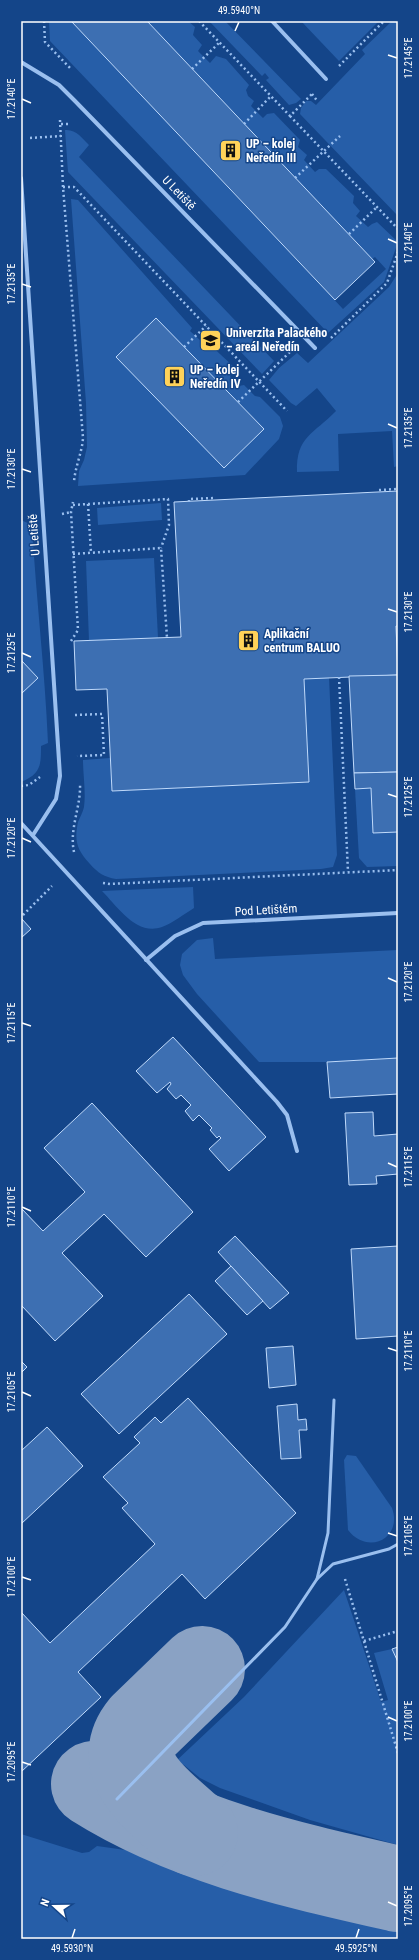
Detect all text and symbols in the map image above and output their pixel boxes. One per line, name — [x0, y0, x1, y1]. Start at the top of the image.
text: 49.5940°N — [218, 5, 260, 16]
text: 17.2145°E — [403, 37, 414, 78]
text: 17.2140°E — [6, 78, 17, 119]
place label: UP – kolej Neředín III — [246, 137, 296, 165]
building icon: UP – kolej Neředín III — [218, 138, 244, 164]
street label: U Letiště — [159, 173, 199, 213]
text: 17.2140°E — [403, 222, 414, 263]
text: 17.2135°E — [6, 263, 17, 304]
place label: Univerzita Palackého – areál Neředín — [226, 326, 327, 354]
school or university icon: Univerzita Palackého – areál Neředín — [197, 327, 223, 353]
place label: UP – kolej Neředín IV — [190, 363, 241, 391]
building icon: UP – kolej Neředín IV — [162, 364, 188, 390]
text: 17.2135°E — [403, 407, 414, 448]
text: 17.2130°E — [6, 448, 17, 489]
street label: U Letiště — [26, 513, 42, 556]
text: 17.2130°E — [403, 591, 414, 632]
place label: Aplikační centrum BALUO — [264, 627, 340, 655]
building icon: Aplikační centrum BALUO — [235, 628, 261, 654]
text: 17.2125°E — [6, 632, 17, 673]
text: 17.2125°E — [403, 776, 414, 817]
text: 17.2120°E — [6, 817, 17, 858]
street label: Pod Letištěm — [234, 901, 298, 919]
text: 17.2120°E — [403, 961, 414, 1002]
text: 17.2115°E — [6, 1002, 17, 1043]
text: 17.2115°E — [403, 1146, 414, 1187]
text: 17.2110°E — [6, 1186, 17, 1227]
text: 17.2110°E — [403, 1330, 414, 1371]
text: 17.2105°E — [6, 1371, 17, 1412]
text: 17.2105°E — [403, 1515, 414, 1556]
text: 17.2100°E — [6, 1556, 17, 1597]
text: 17.2100°E — [403, 1700, 414, 1741]
text: 17.2095°E — [6, 1741, 17, 1782]
text: 17.2095°E — [403, 1885, 414, 1926]
north arrow — [34, 1886, 74, 1926]
text: N — [38, 1897, 52, 1908]
text: 49.5930°N — [51, 1943, 93, 1954]
text: 49.5925°N — [335, 1943, 377, 1954]

